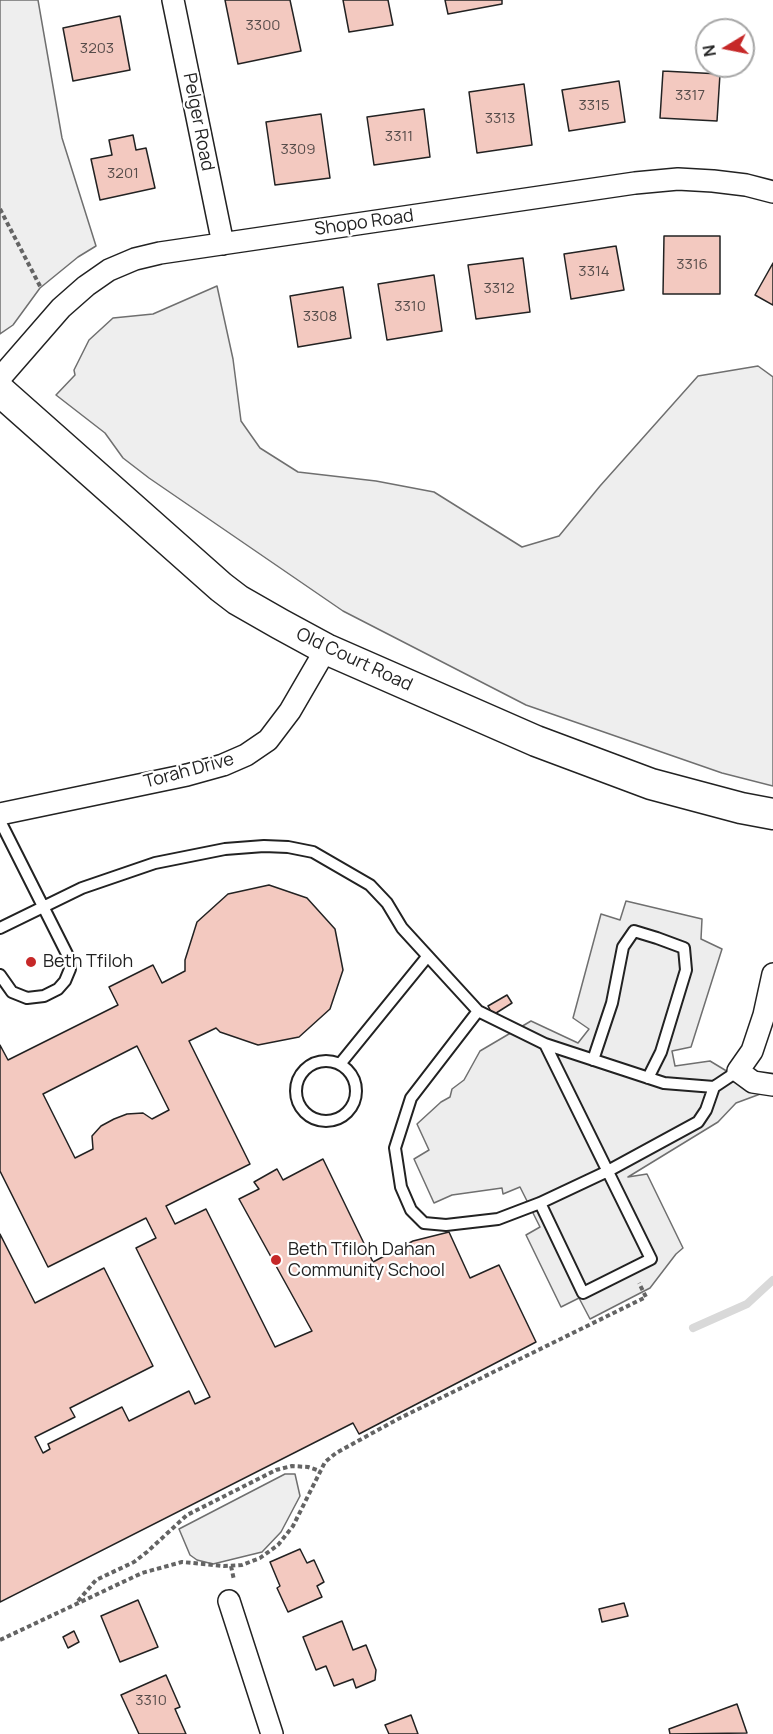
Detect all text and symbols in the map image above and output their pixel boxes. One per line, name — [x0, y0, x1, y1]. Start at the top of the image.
house number: 3300 — [246, 17, 280, 35]
north arrow — [695, 18, 755, 78]
house number: 3203 — [80, 40, 114, 58]
text: N — [697, 43, 721, 58]
street label: Pelger Road — [178, 71, 218, 173]
house number: 3317 — [675, 87, 705, 105]
house number: 3315 — [578, 97, 610, 115]
house number: 3313 — [485, 110, 515, 128]
house number: 3311 — [385, 128, 413, 146]
house number: 3309 — [280, 141, 316, 159]
house number: 3201 — [107, 165, 139, 183]
street label: Shopo Road — [313, 205, 415, 241]
house number: 3316 — [676, 256, 708, 274]
house number: 3314 — [578, 263, 610, 281]
house number: 3312 — [484, 280, 514, 298]
house number: 3310 — [394, 298, 426, 316]
house number: 3308 — [303, 308, 337, 326]
street label: Old Court Road — [292, 624, 416, 696]
street label: Torah Drive — [142, 749, 236, 793]
place label: Beth Tfiloh — [43, 951, 133, 973]
marker: Beth Tfiloh — [24, 955, 38, 969]
place label: Beth Tfiloh Dahan Community School — [288, 1239, 445, 1282]
marker: Beth Tfiloh Dahan Community School — [269, 1253, 283, 1267]
house number: 3310 — [135, 1692, 167, 1710]

